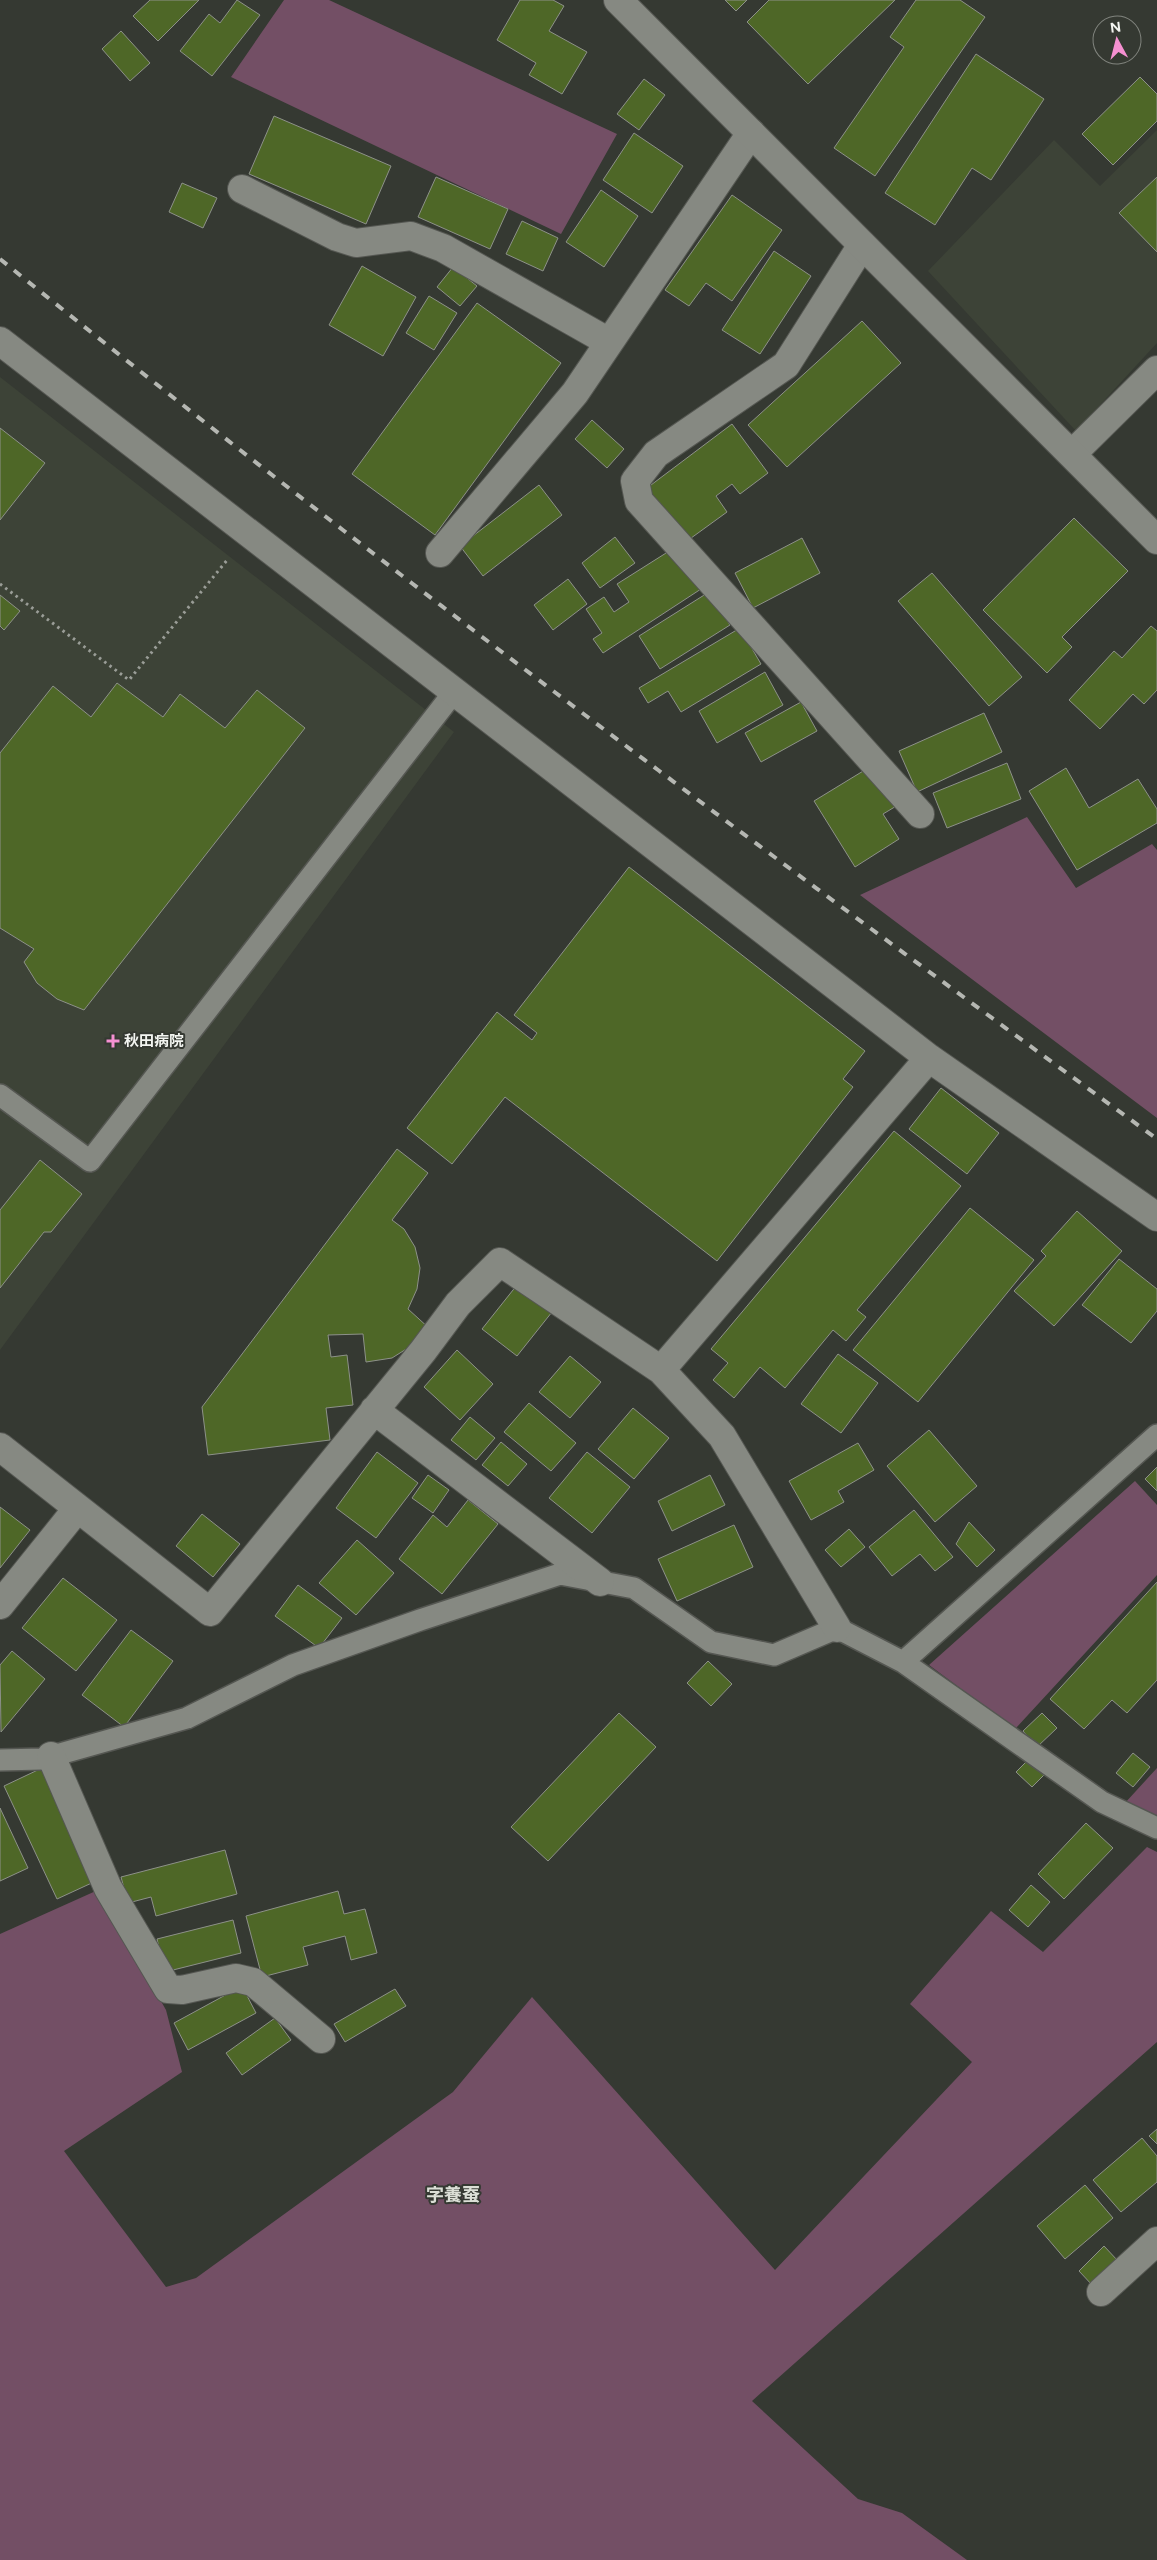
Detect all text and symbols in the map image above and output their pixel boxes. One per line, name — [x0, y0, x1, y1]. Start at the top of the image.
north arrow — [1092, 15, 1142, 65]
text: N — [1109, 18, 1122, 37]
place label: 秋田病院 — [124, 1032, 184, 1050]
marker: 秋田病院 — [106, 1034, 120, 1048]
district label: 字養蚕 — [426, 2184, 480, 2206]

